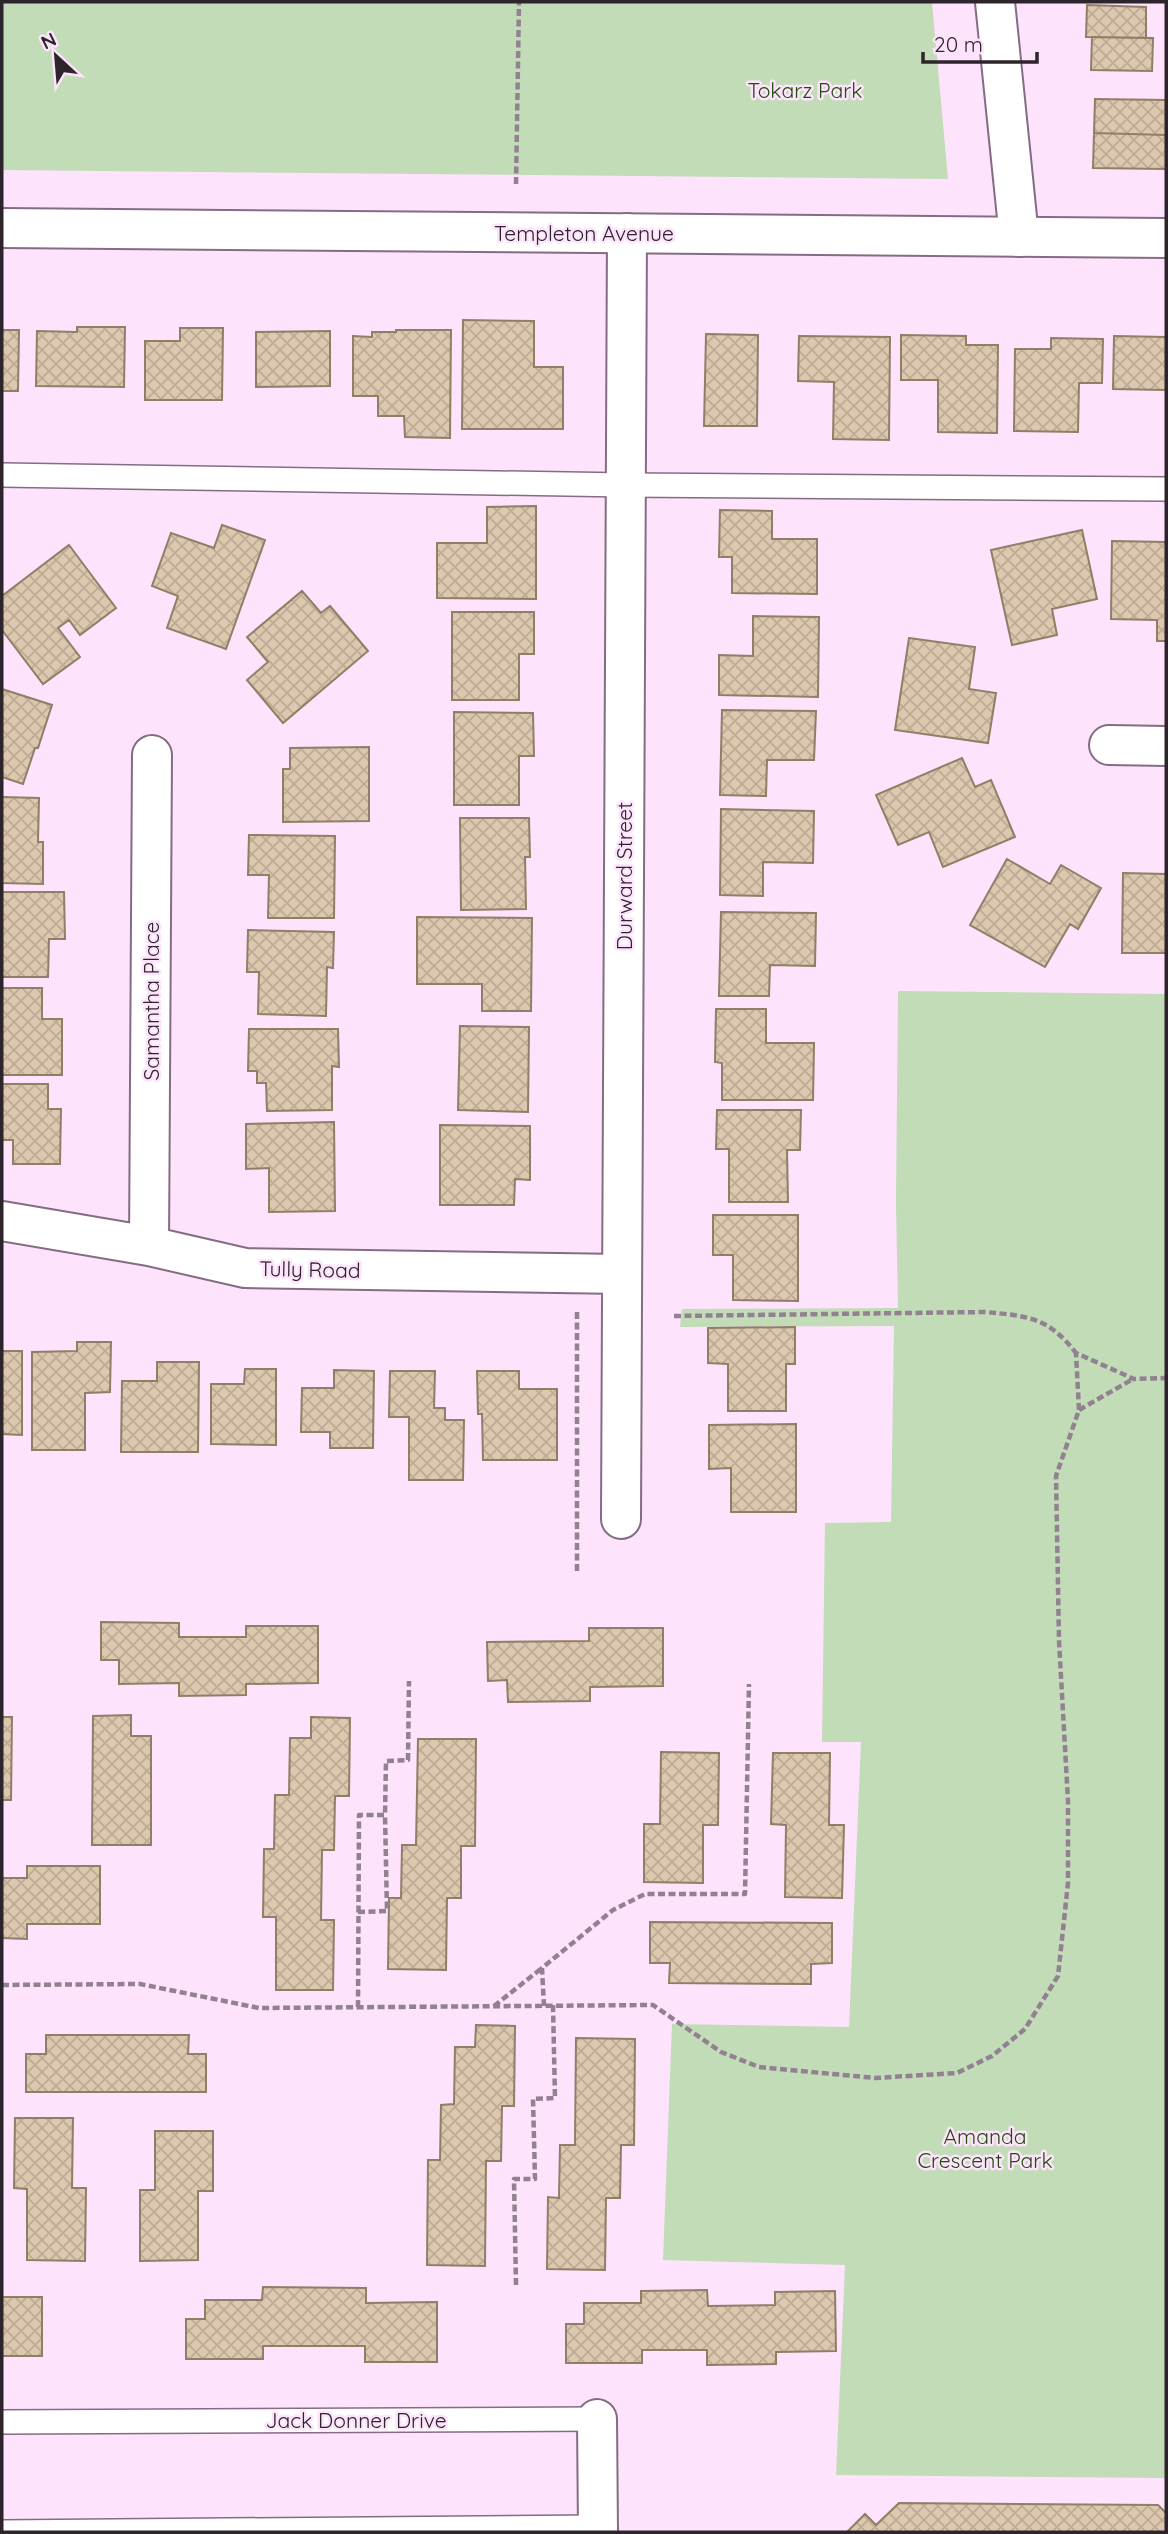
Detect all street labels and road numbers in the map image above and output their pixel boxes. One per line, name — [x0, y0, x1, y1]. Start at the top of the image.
street label: Templeton Avenue — [494, 220, 674, 246]
street label: Durward Street — [611, 802, 637, 950]
street label: Samantha Place — [138, 922, 164, 1080]
street label: Tully Road — [259, 1255, 361, 1283]
street label: Jack Donner Drive — [265, 2407, 447, 2433]

